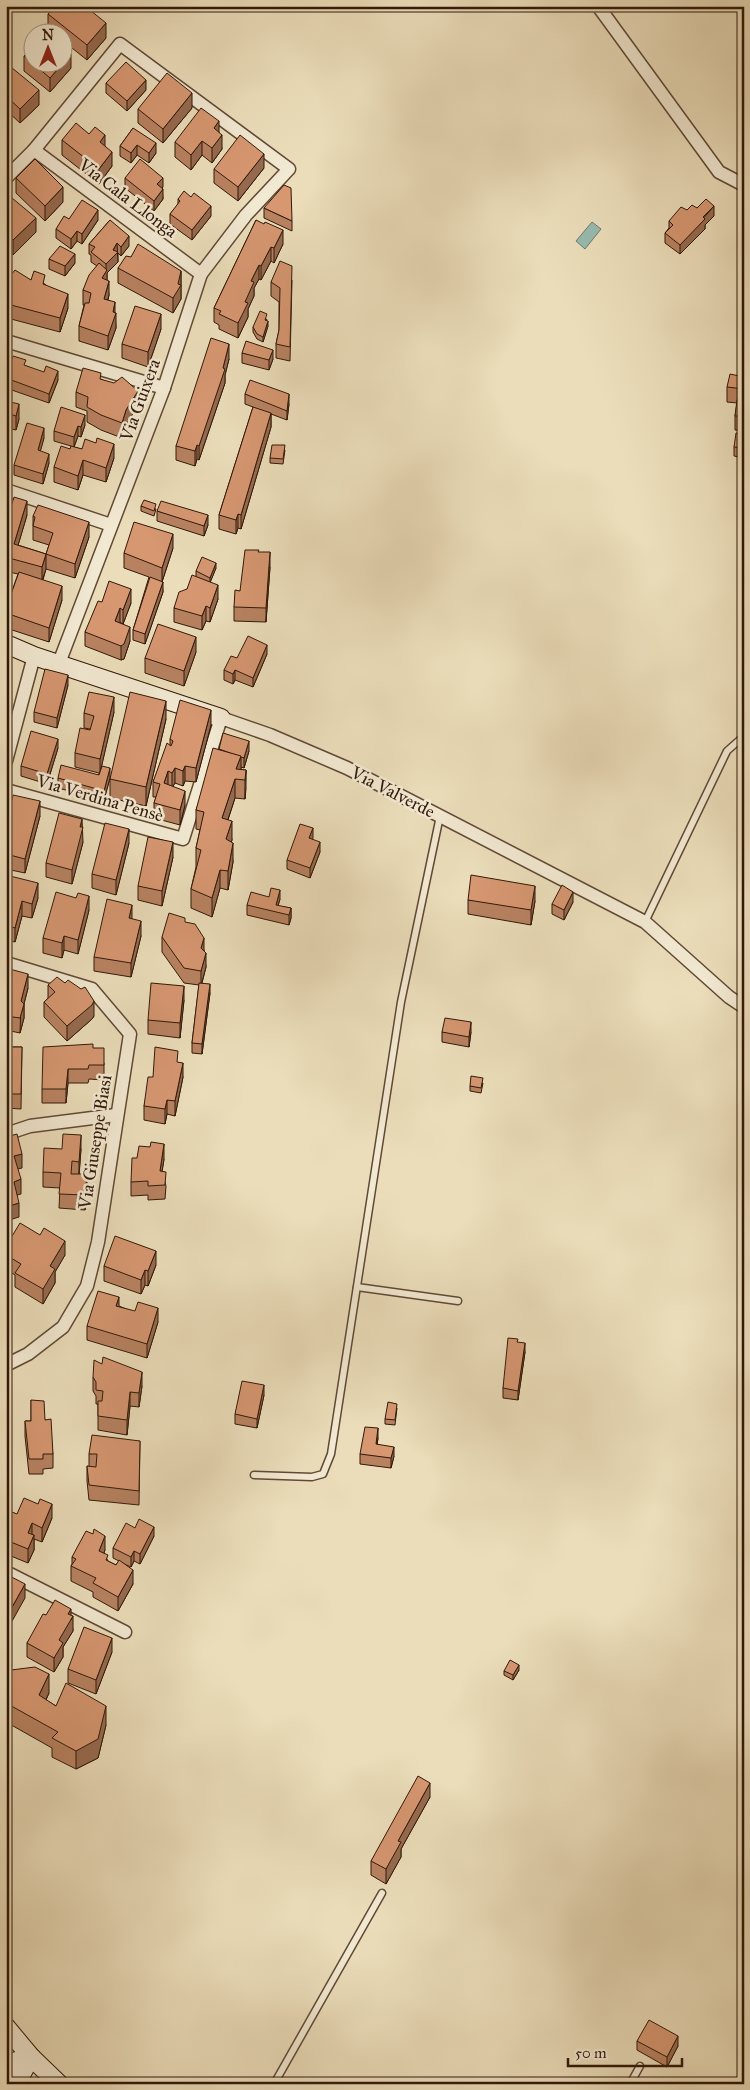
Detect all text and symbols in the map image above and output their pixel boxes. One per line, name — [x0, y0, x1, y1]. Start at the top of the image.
north arrow — [22, 22, 72, 72]
text: N — [42, 27, 54, 44]
street label: Via Cala Llonga — [73, 153, 182, 243]
street label: Via Guixera — [115, 355, 165, 445]
street label: Via Valverde — [346, 761, 439, 823]
street label: Via Verdina Pensè — [33, 769, 166, 827]
street label: Via Giuseppe Biasi — [73, 1073, 116, 1212]
scale bar — [568, 2035, 681, 2067]
text: 50 m — [575, 2044, 607, 2062]

